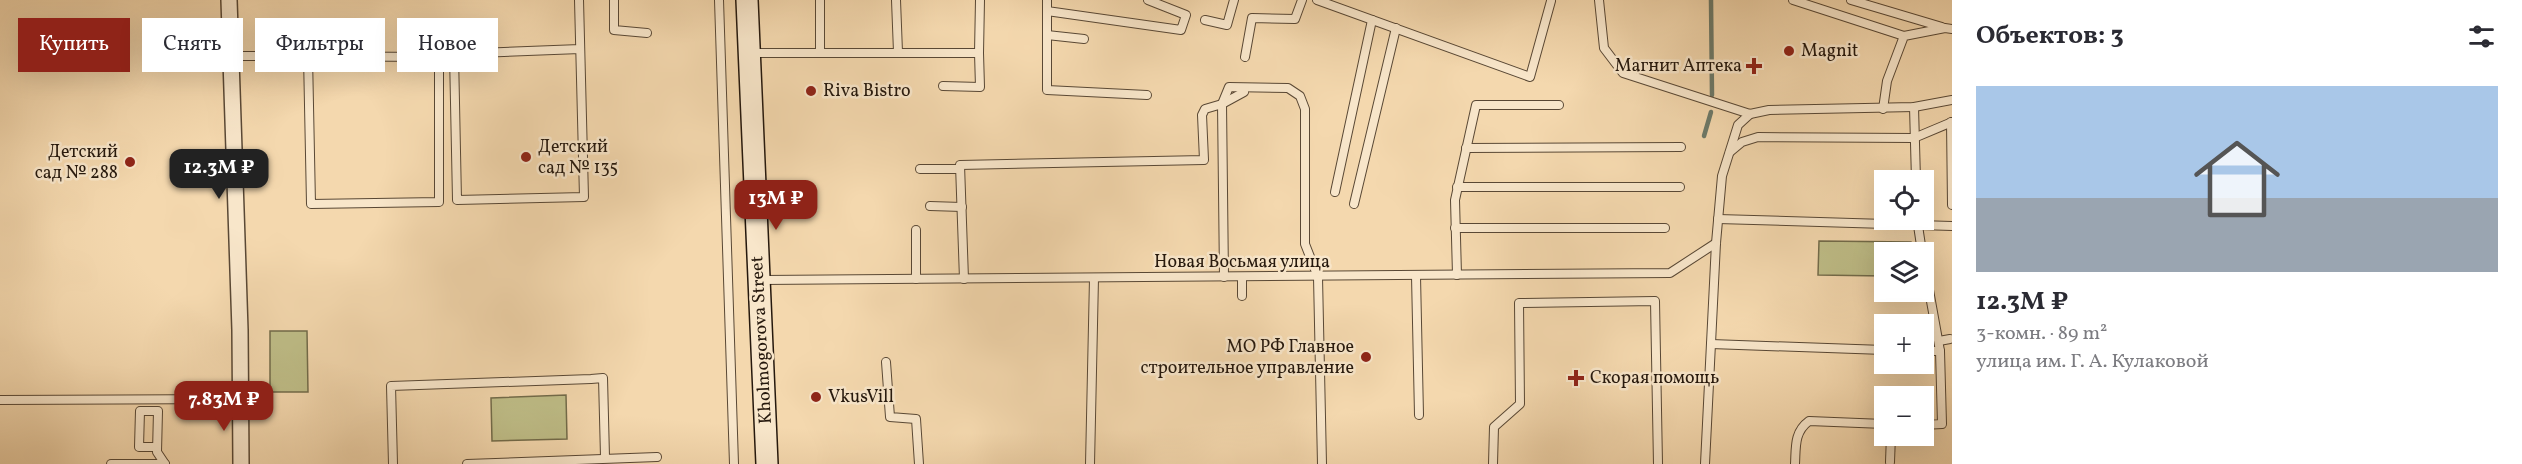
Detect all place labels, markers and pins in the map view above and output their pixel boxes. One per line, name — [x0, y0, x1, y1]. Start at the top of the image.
place label: Magnit — [1801, 39, 1858, 64]
marker: Magnit — [1782, 44, 1796, 58]
place label: Магнит Аптека — [1615, 54, 1742, 79]
marker: Магнит Аптека — [1747, 59, 1761, 73]
place label: Riva Bistro — [823, 79, 911, 104]
marker: Riva Bistro — [804, 84, 818, 98]
place label: Детский сад № 135 — [538, 135, 618, 181]
place label: Детский сад № 288 — [35, 140, 118, 186]
pin: 12.3M ₽ — [164, 149, 274, 200]
marker: Детский сад № 135 — [519, 150, 533, 164]
marker: Детский сад № 288 — [123, 155, 137, 169]
pin: 13M ₽ — [734, 180, 818, 231]
place label: МО РФ Главное строительное управление — [1140, 335, 1354, 381]
marker: МО РФ Главное строительное управление — [1359, 350, 1373, 364]
place label: Скорая помощь — [1590, 366, 1719, 391]
marker: Скорая помощь — [1567, 369, 1585, 387]
pin: 7.83M ₽ — [169, 381, 279, 432]
place label: VkusVill — [828, 385, 894, 410]
marker: VkusVill — [809, 390, 823, 404]

